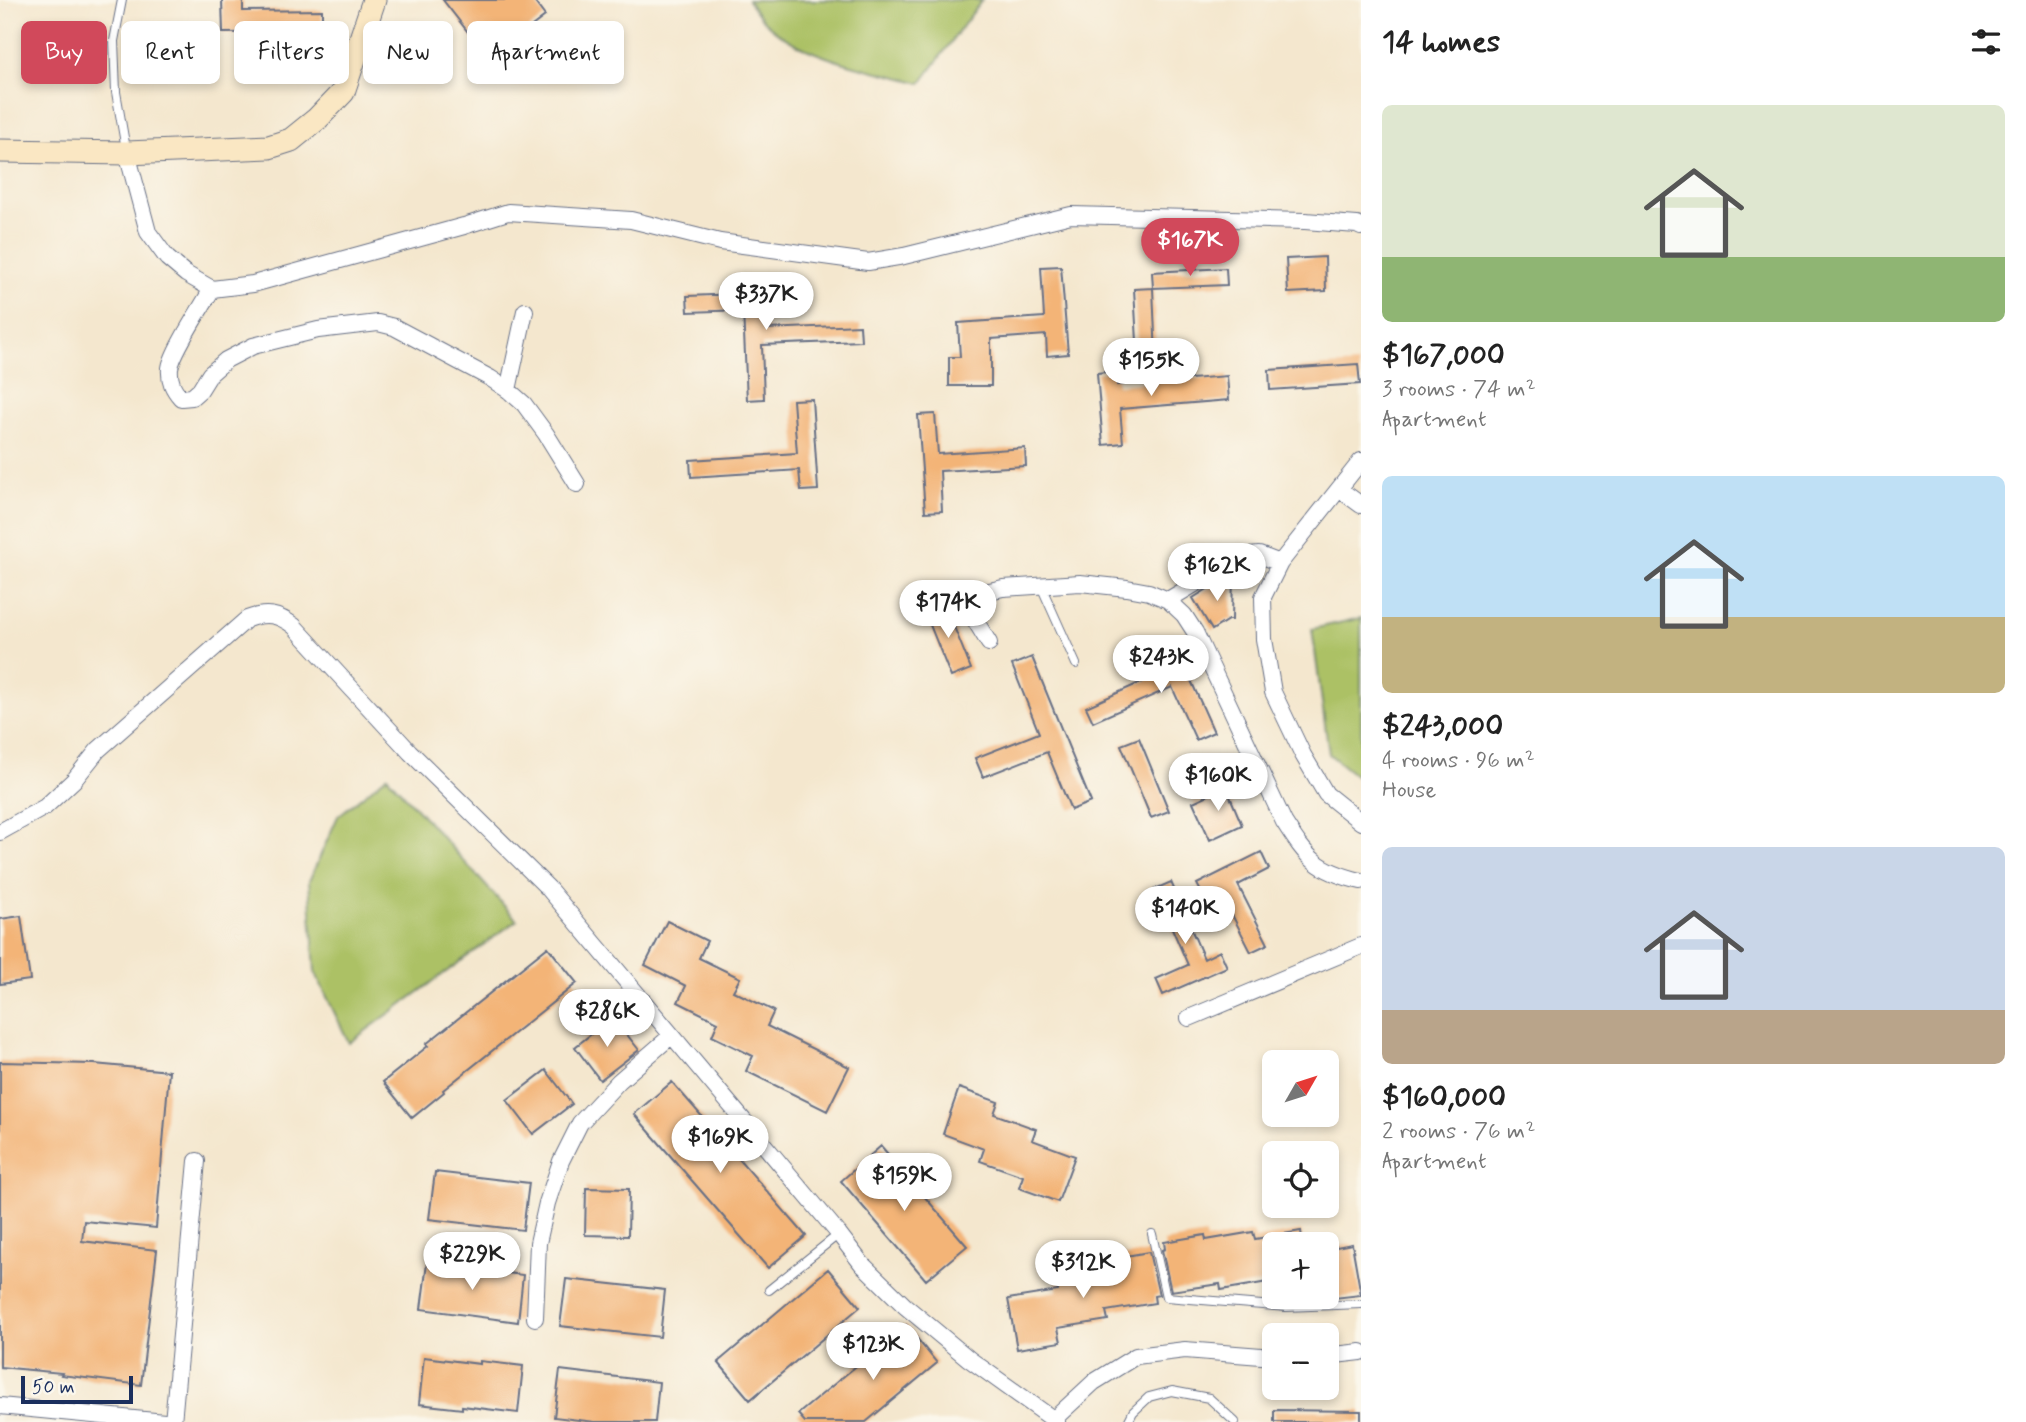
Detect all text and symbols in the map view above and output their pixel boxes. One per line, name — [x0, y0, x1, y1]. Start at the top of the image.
chip: Buy — [21, 21, 107, 84]
chip: Rent — [121, 21, 220, 84]
chip: Filters — [234, 21, 349, 84]
chip: New — [363, 21, 453, 84]
chip: Apartment — [467, 21, 624, 84]
text: 14 homes — [1382, 23, 1500, 62]
icon: filters — [1967, 23, 2005, 61]
icon: home — [1631, 150, 1757, 276]
pin: $167K — [1141, 218, 1239, 278]
text: $167K — [1157, 226, 1223, 256]
pin: $337K — [717, 272, 815, 332]
text: $337K — [735, 280, 797, 310]
text: $167,000 — [1382, 336, 1505, 375]
pin: $155K — [1102, 338, 1200, 398]
text: $155K — [1118, 346, 1184, 376]
text: 3 rooms · 74 m² — [1382, 375, 1536, 405]
text: Apartment — [1382, 405, 1487, 435]
icon: home — [1631, 521, 1757, 647]
pin: $162K — [1168, 544, 1266, 603]
text: $162K — [1184, 551, 1250, 581]
pin: $174K — [899, 580, 997, 640]
text: $174K — [915, 588, 981, 618]
pin: $243K — [1112, 636, 1210, 695]
text: $243K — [1129, 643, 1193, 673]
text: $243,000 — [1382, 707, 1503, 746]
text: 4 rooms · 96 m² — [1382, 746, 1535, 776]
pin: $160K — [1169, 754, 1267, 813]
text: $160K — [1185, 761, 1251, 791]
text: House — [1382, 776, 1436, 806]
pin: $140K — [1136, 886, 1234, 946]
icon: home — [1631, 892, 1757, 1018]
text: $140K — [1151, 894, 1219, 924]
pin: $286K — [558, 990, 656, 1049]
text: $286K — [575, 997, 639, 1027]
north arrow — [1262, 1050, 1339, 1127]
map controls — [1262, 1050, 1339, 1400]
text: $160,000 — [1382, 1078, 1506, 1117]
pin: $169K — [671, 1116, 769, 1175]
text: 2 rooms · 76 m² — [1382, 1117, 1535, 1147]
text: $169K — [688, 1123, 752, 1153]
button: locate — [1262, 1141, 1339, 1218]
text: Apartment — [1382, 1147, 1487, 1177]
pin: $159K — [855, 1154, 953, 1213]
text: $159K — [872, 1161, 936, 1191]
pin: $229K — [423, 1232, 521, 1292]
button: + — [1262, 1232, 1339, 1309]
text: $229K — [439, 1240, 505, 1270]
pin: $312K — [1034, 1240, 1132, 1300]
text: $312K — [1051, 1248, 1115, 1278]
pin: $123K — [824, 1322, 922, 1382]
button: − — [1262, 1323, 1339, 1400]
text: $123K — [842, 1330, 904, 1360]
scale bar — [21, 1373, 133, 1405]
text: 50 m — [32, 1375, 75, 1400]

